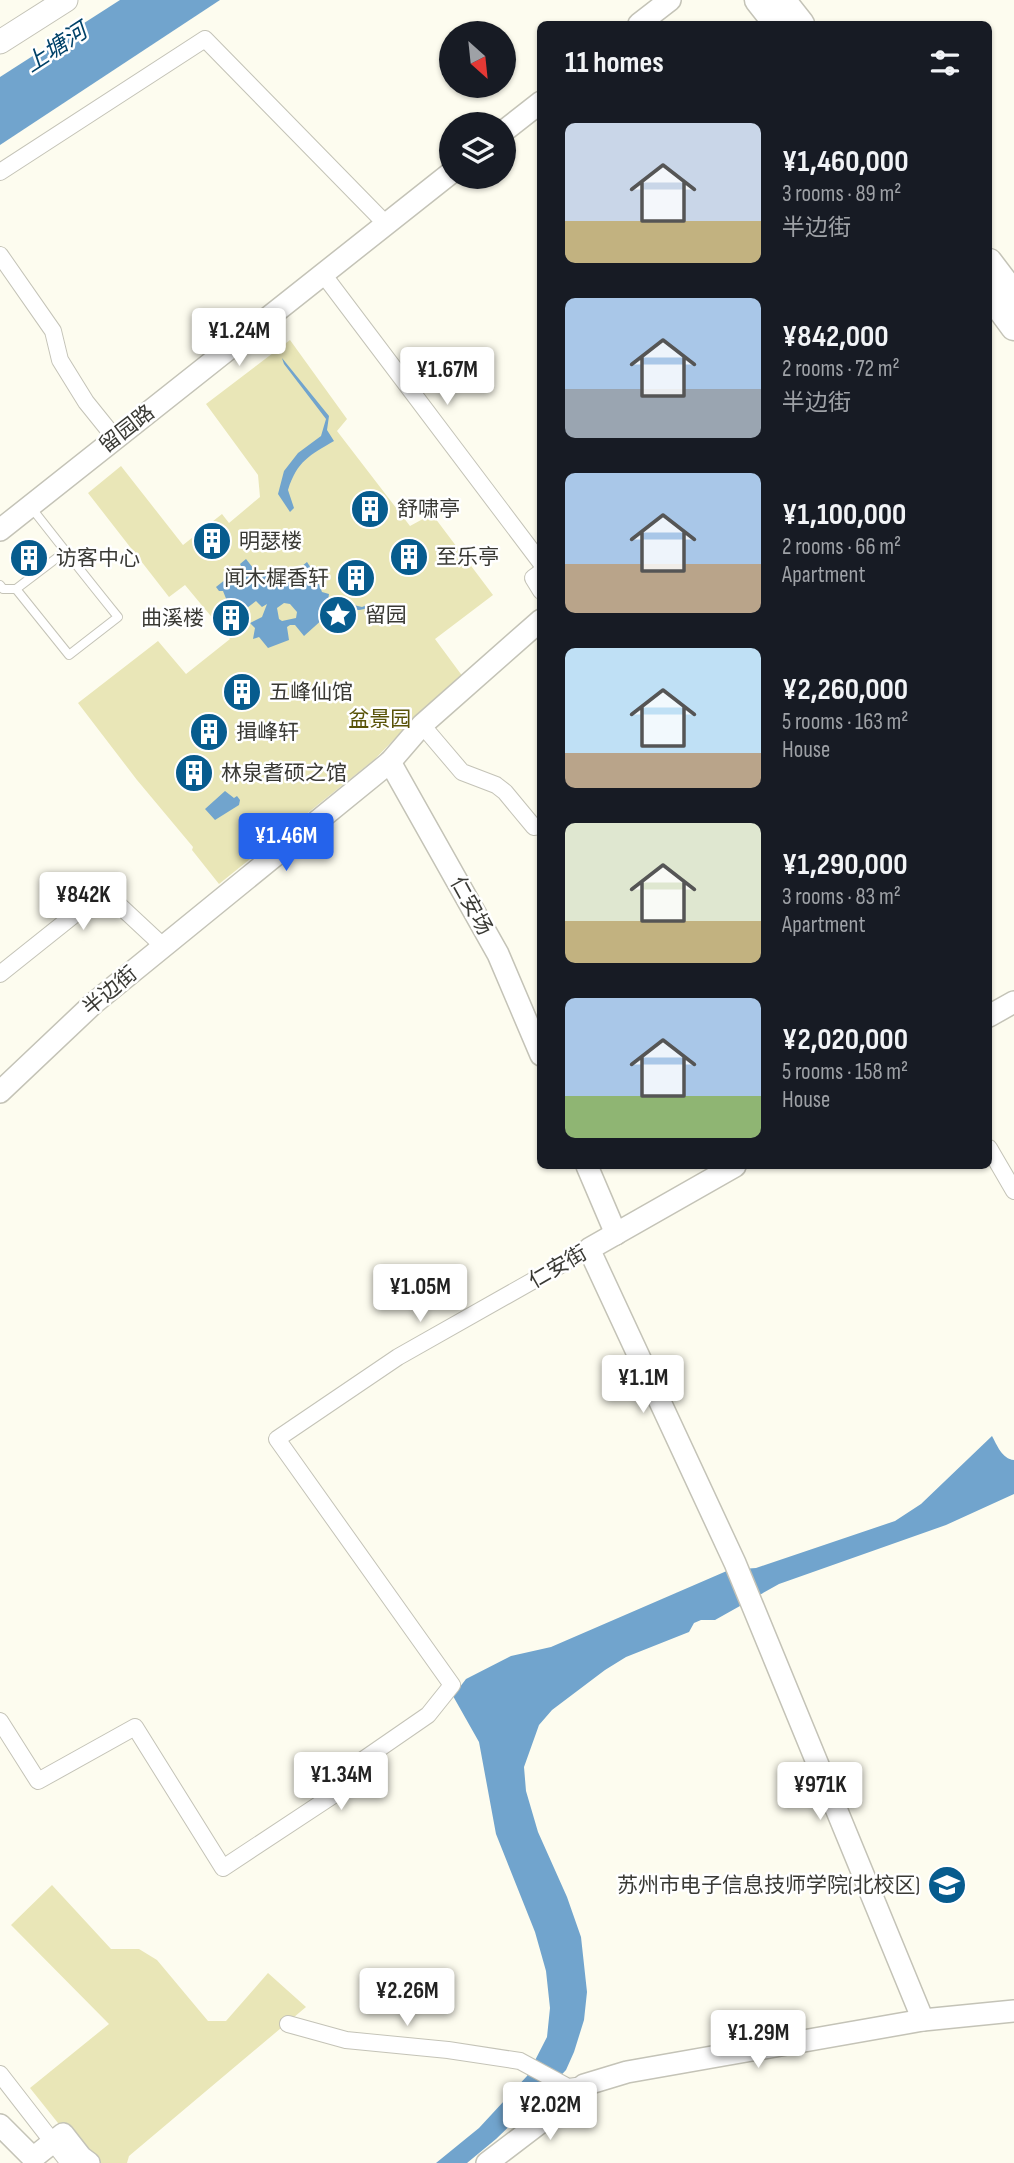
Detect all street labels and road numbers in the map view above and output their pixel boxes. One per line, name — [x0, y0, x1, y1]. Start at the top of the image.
street label: 留园路 — [94, 400, 160, 458]
street label: 仁安场 — [445, 872, 497, 940]
street label: 半边街 — [78, 961, 142, 1021]
street label: 仁安街 — [524, 1240, 592, 1294]

